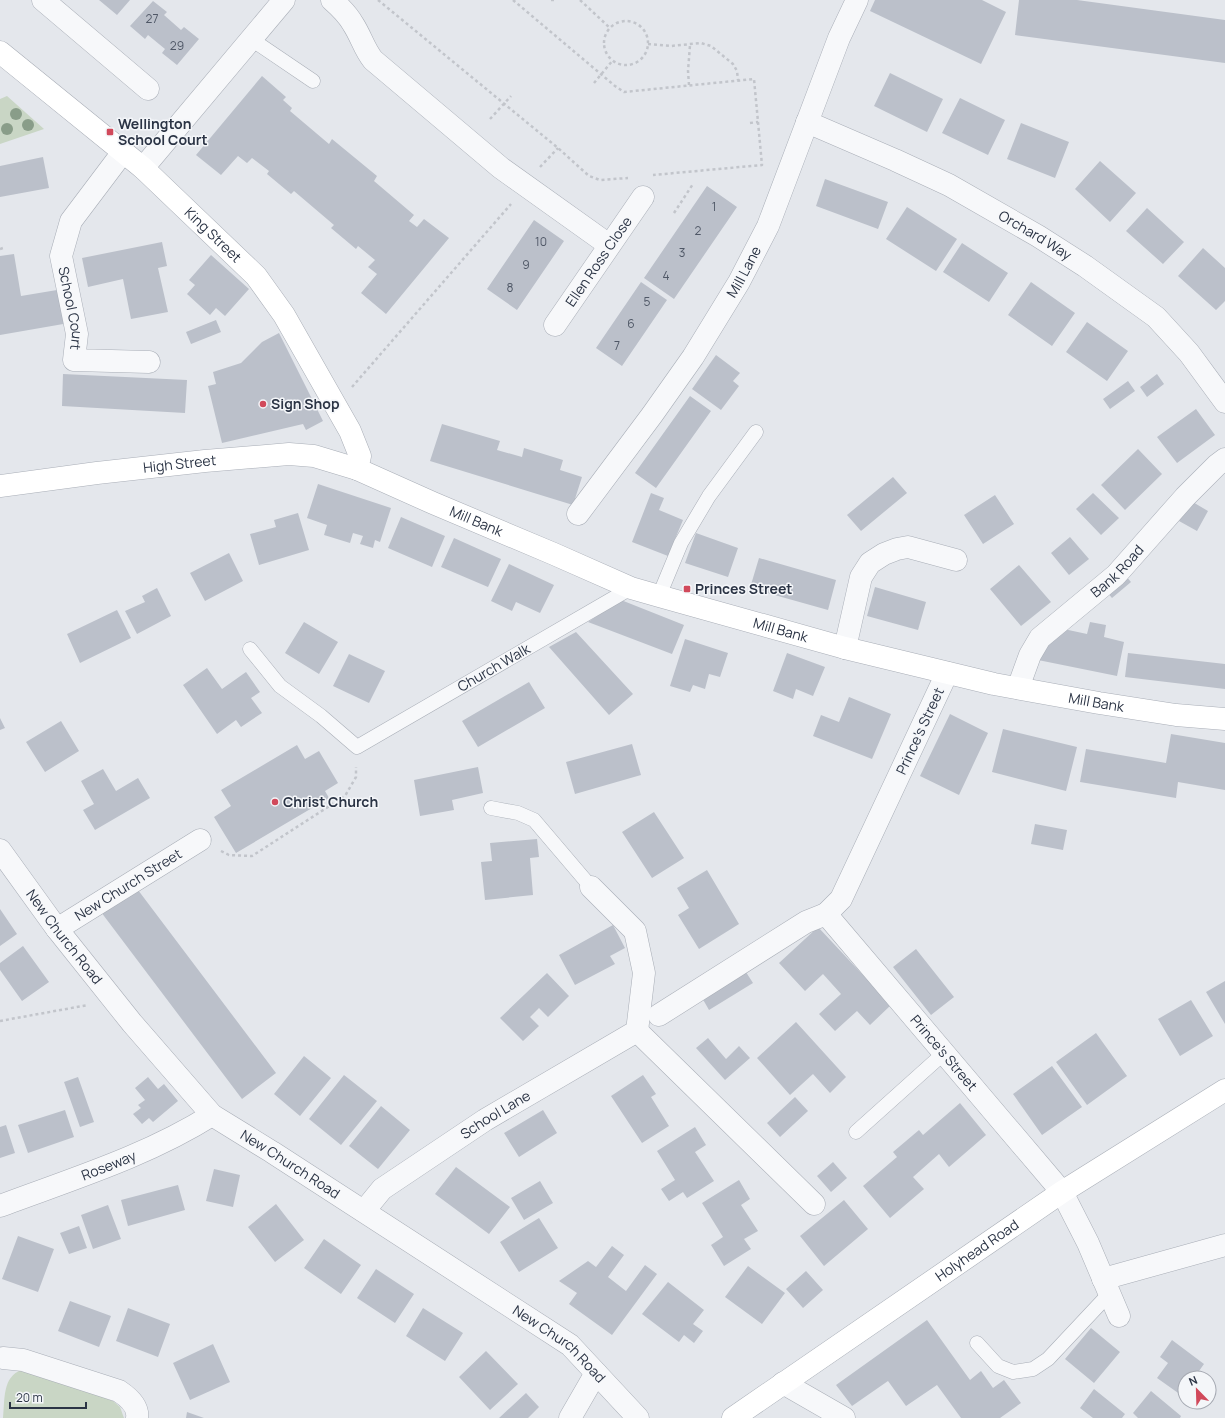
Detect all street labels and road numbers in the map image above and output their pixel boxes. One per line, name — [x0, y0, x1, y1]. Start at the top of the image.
street label: King Street — [181, 203, 246, 267]
street label: Orchard Way — [995, 205, 1076, 264]
street label: Ellen Ross Close — [561, 212, 636, 310]
street label: Mill Lane — [722, 242, 765, 301]
street label: School Court — [54, 265, 87, 351]
street label: High Street — [142, 450, 217, 477]
street label: Mill Bank — [447, 501, 507, 541]
street label: Bank Road — [1086, 540, 1147, 601]
street label: Mill Bank — [751, 613, 811, 647]
street label: Church Walk — [454, 638, 534, 696]
street label: Prince's Street — [891, 684, 948, 777]
street label: Mill Bank — [1067, 688, 1127, 716]
street label: New Church Street — [71, 843, 185, 925]
street label: New Church Road — [22, 885, 107, 988]
street label: Prince's Street — [907, 1011, 982, 1095]
street label: School Lane — [456, 1086, 534, 1143]
street label: New Church Road — [237, 1125, 344, 1203]
street label: Roseway — [78, 1145, 139, 1184]
street label: Holyhead Road — [931, 1215, 1022, 1285]
street label: New Church Road — [509, 1300, 610, 1386]

